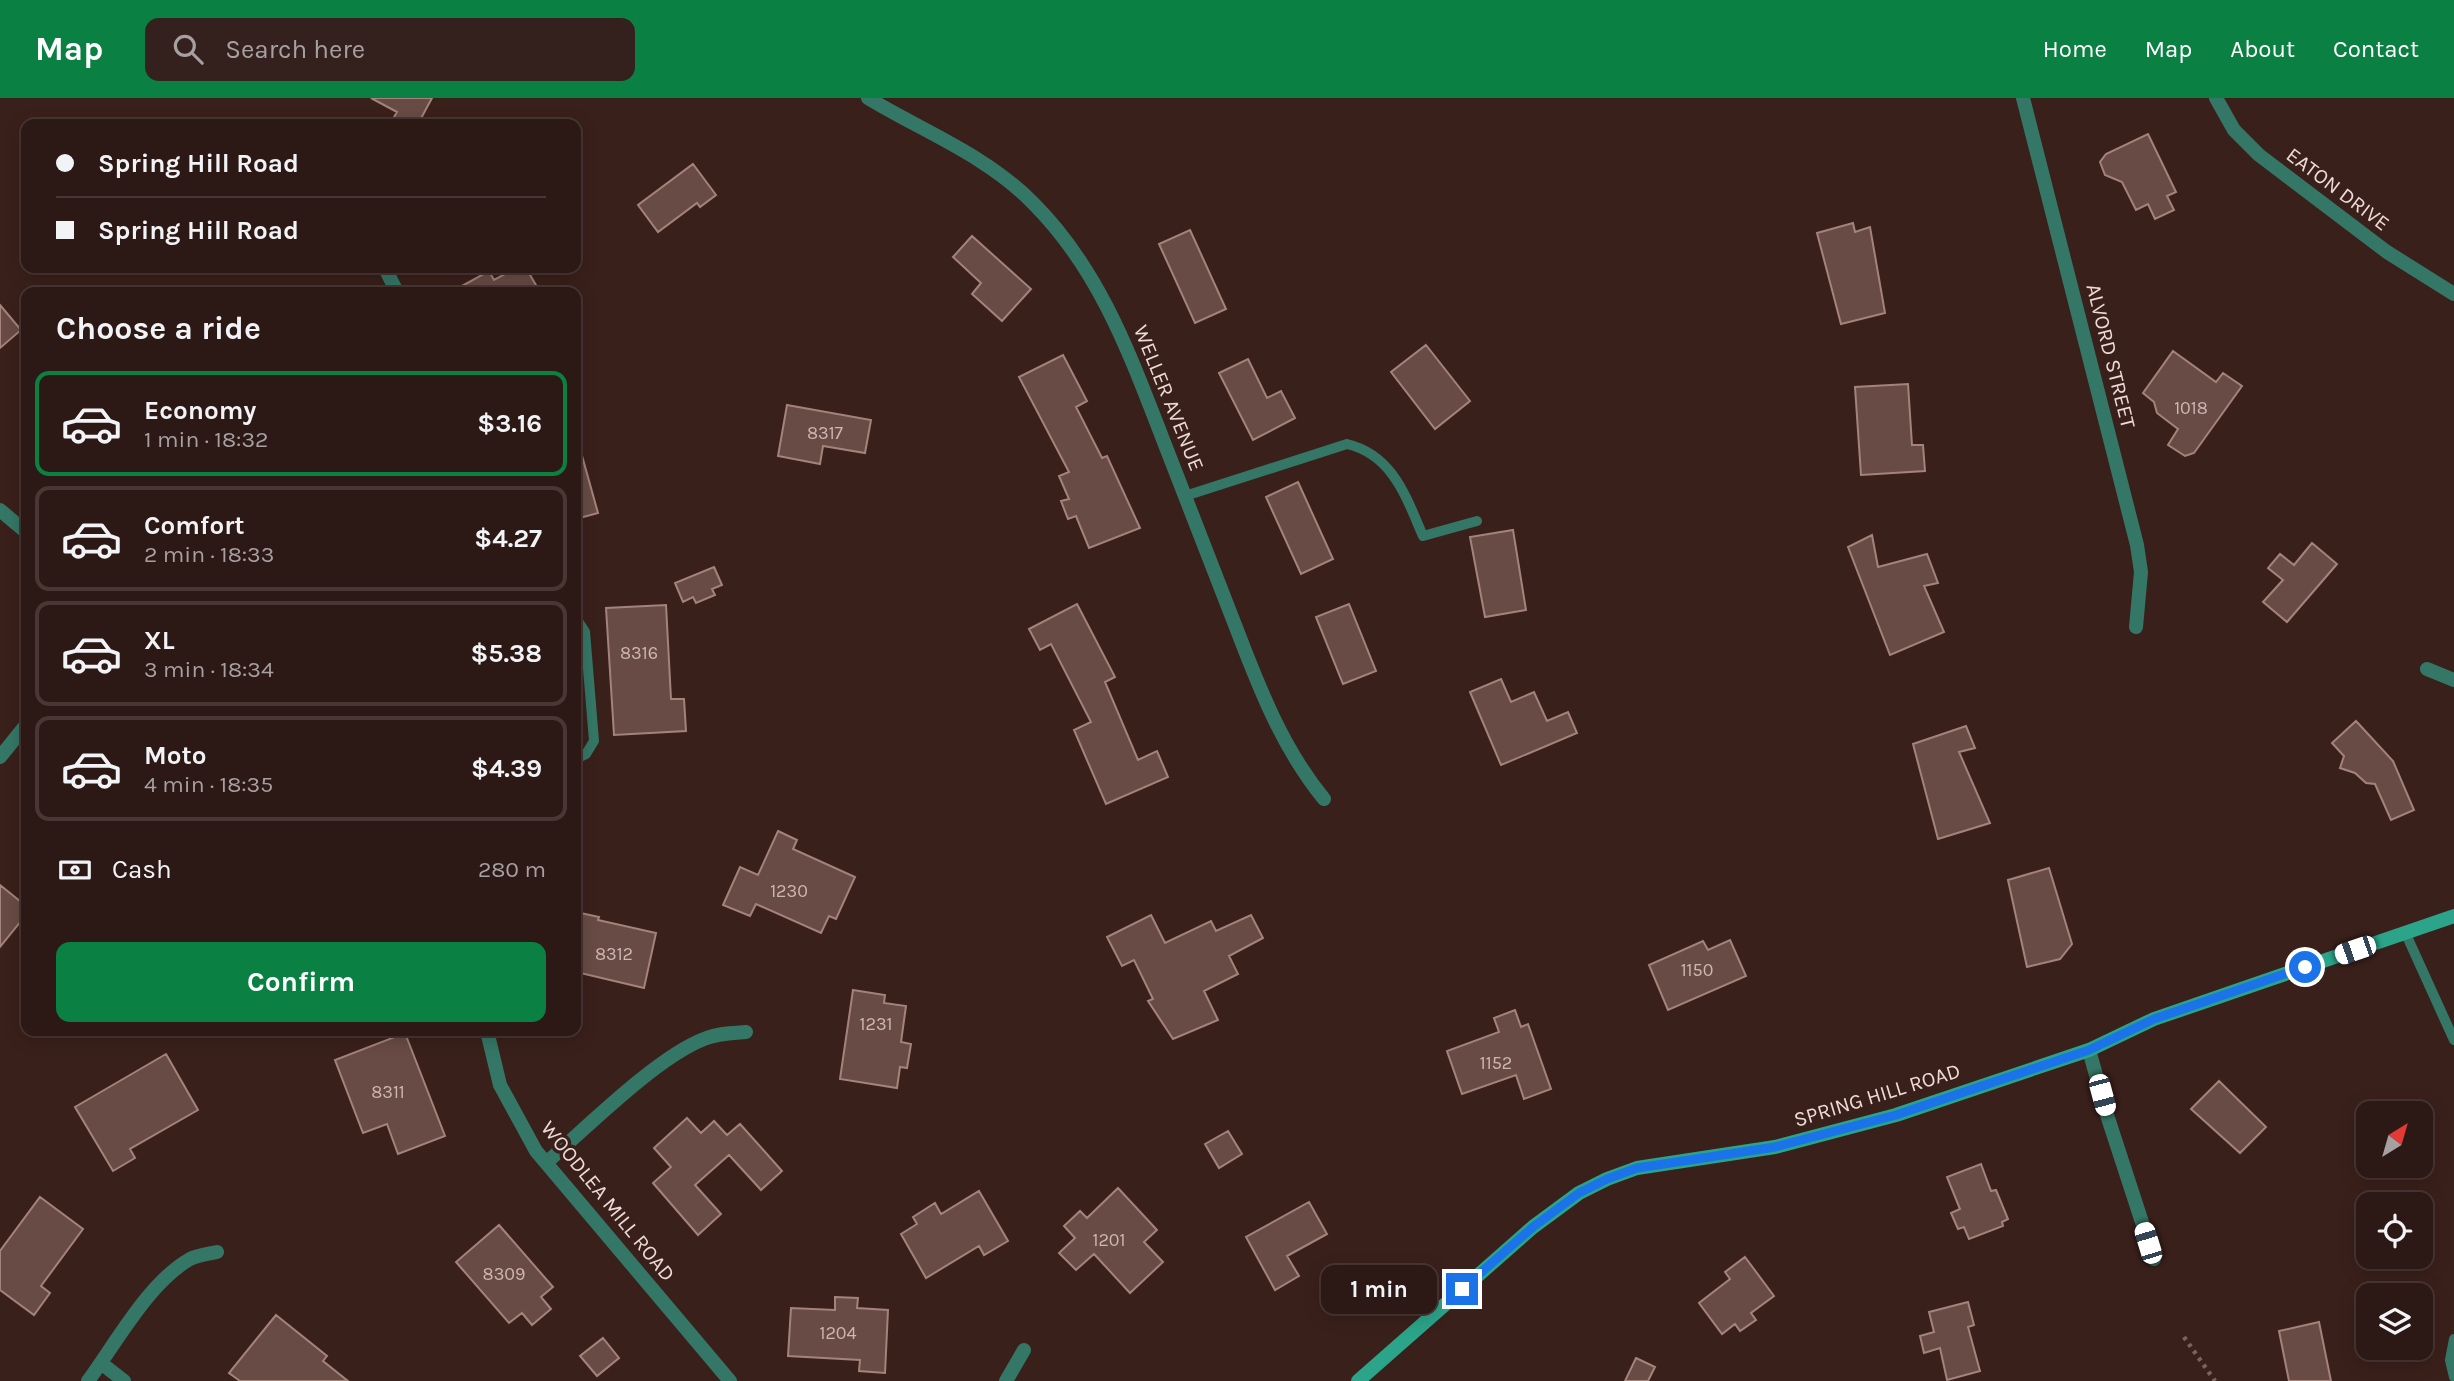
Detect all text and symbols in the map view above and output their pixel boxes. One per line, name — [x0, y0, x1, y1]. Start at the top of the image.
search box — [145, 18, 635, 81]
text: Map — [35, 30, 103, 68]
icon: search — [169, 30, 207, 68]
text: Search here — [225, 34, 365, 65]
text: Home — [2043, 35, 2107, 63]
text: Map — [2145, 35, 2192, 63]
text: About — [2230, 35, 2295, 63]
text: Contact — [2333, 35, 2419, 63]
street label: EATON DRIVE — [2282, 143, 2394, 235]
text: Spring Hill Road — [98, 148, 299, 179]
text: Spring Hill Road — [98, 215, 299, 246]
street label: ALVORD STREET — [2081, 281, 2141, 431]
text: Choose a ride — [56, 310, 261, 347]
street label: WELLER AVENUE — [1129, 322, 1209, 474]
icon: car — [60, 392, 123, 455]
text: Economy — [144, 395, 256, 426]
house number: 1018 — [2174, 397, 2208, 419]
text: $3.16 — [477, 408, 542, 439]
house number: 8317 — [807, 422, 844, 444]
text: 1 min · 18:32 — [144, 426, 268, 453]
icon: car — [60, 507, 123, 570]
text: Comfort — [144, 510, 245, 541]
text: $4.27 — [474, 523, 542, 554]
text: 2 min · 18:33 — [144, 541, 274, 568]
icon: car — [60, 622, 123, 685]
text: XL — [144, 625, 175, 656]
text: $5.38 — [470, 638, 542, 669]
house number: 8316 — [620, 642, 658, 664]
text: 3 min · 18:34 — [144, 656, 274, 683]
icon: car — [60, 737, 123, 800]
text: Moto — [144, 740, 206, 771]
text: $4.39 — [471, 753, 542, 784]
text: 4 min · 18:35 — [144, 771, 273, 798]
icon: cash — [56, 851, 94, 889]
text: Cash — [112, 854, 172, 885]
text: 280 m — [478, 856, 546, 883]
house number: 1230 — [770, 880, 808, 902]
car — [2332, 933, 2379, 967]
button: Confirm — [56, 942, 546, 1022]
house number: 8312 — [595, 943, 633, 965]
route start — [2289, 951, 2321, 983]
house number: 1150 — [1681, 959, 1713, 981]
house number: 1231 — [860, 1013, 892, 1035]
house number: 1152 — [1480, 1052, 1512, 1074]
street label: SPRING HILL ROAD — [1791, 1058, 1963, 1132]
car — [2087, 1072, 2118, 1118]
house number: 8311 — [371, 1081, 405, 1103]
north arrow — [2356, 1101, 2432, 1178]
map controls — [2356, 1101, 2433, 1360]
street label: WOODLEA MILL ROAD — [536, 1116, 680, 1286]
button: locate — [2356, 1192, 2433, 1269]
car — [2132, 1220, 2165, 1266]
house number: 1201 — [1092, 1229, 1126, 1251]
house number: 8309 — [483, 1263, 525, 1285]
callout: 1 min — [1322, 1264, 1438, 1314]
route end — [1446, 1273, 1478, 1305]
text: 1 min — [1350, 1276, 1408, 1303]
button: layers — [2356, 1283, 2433, 1360]
house number: 1204 — [819, 1322, 857, 1344]

